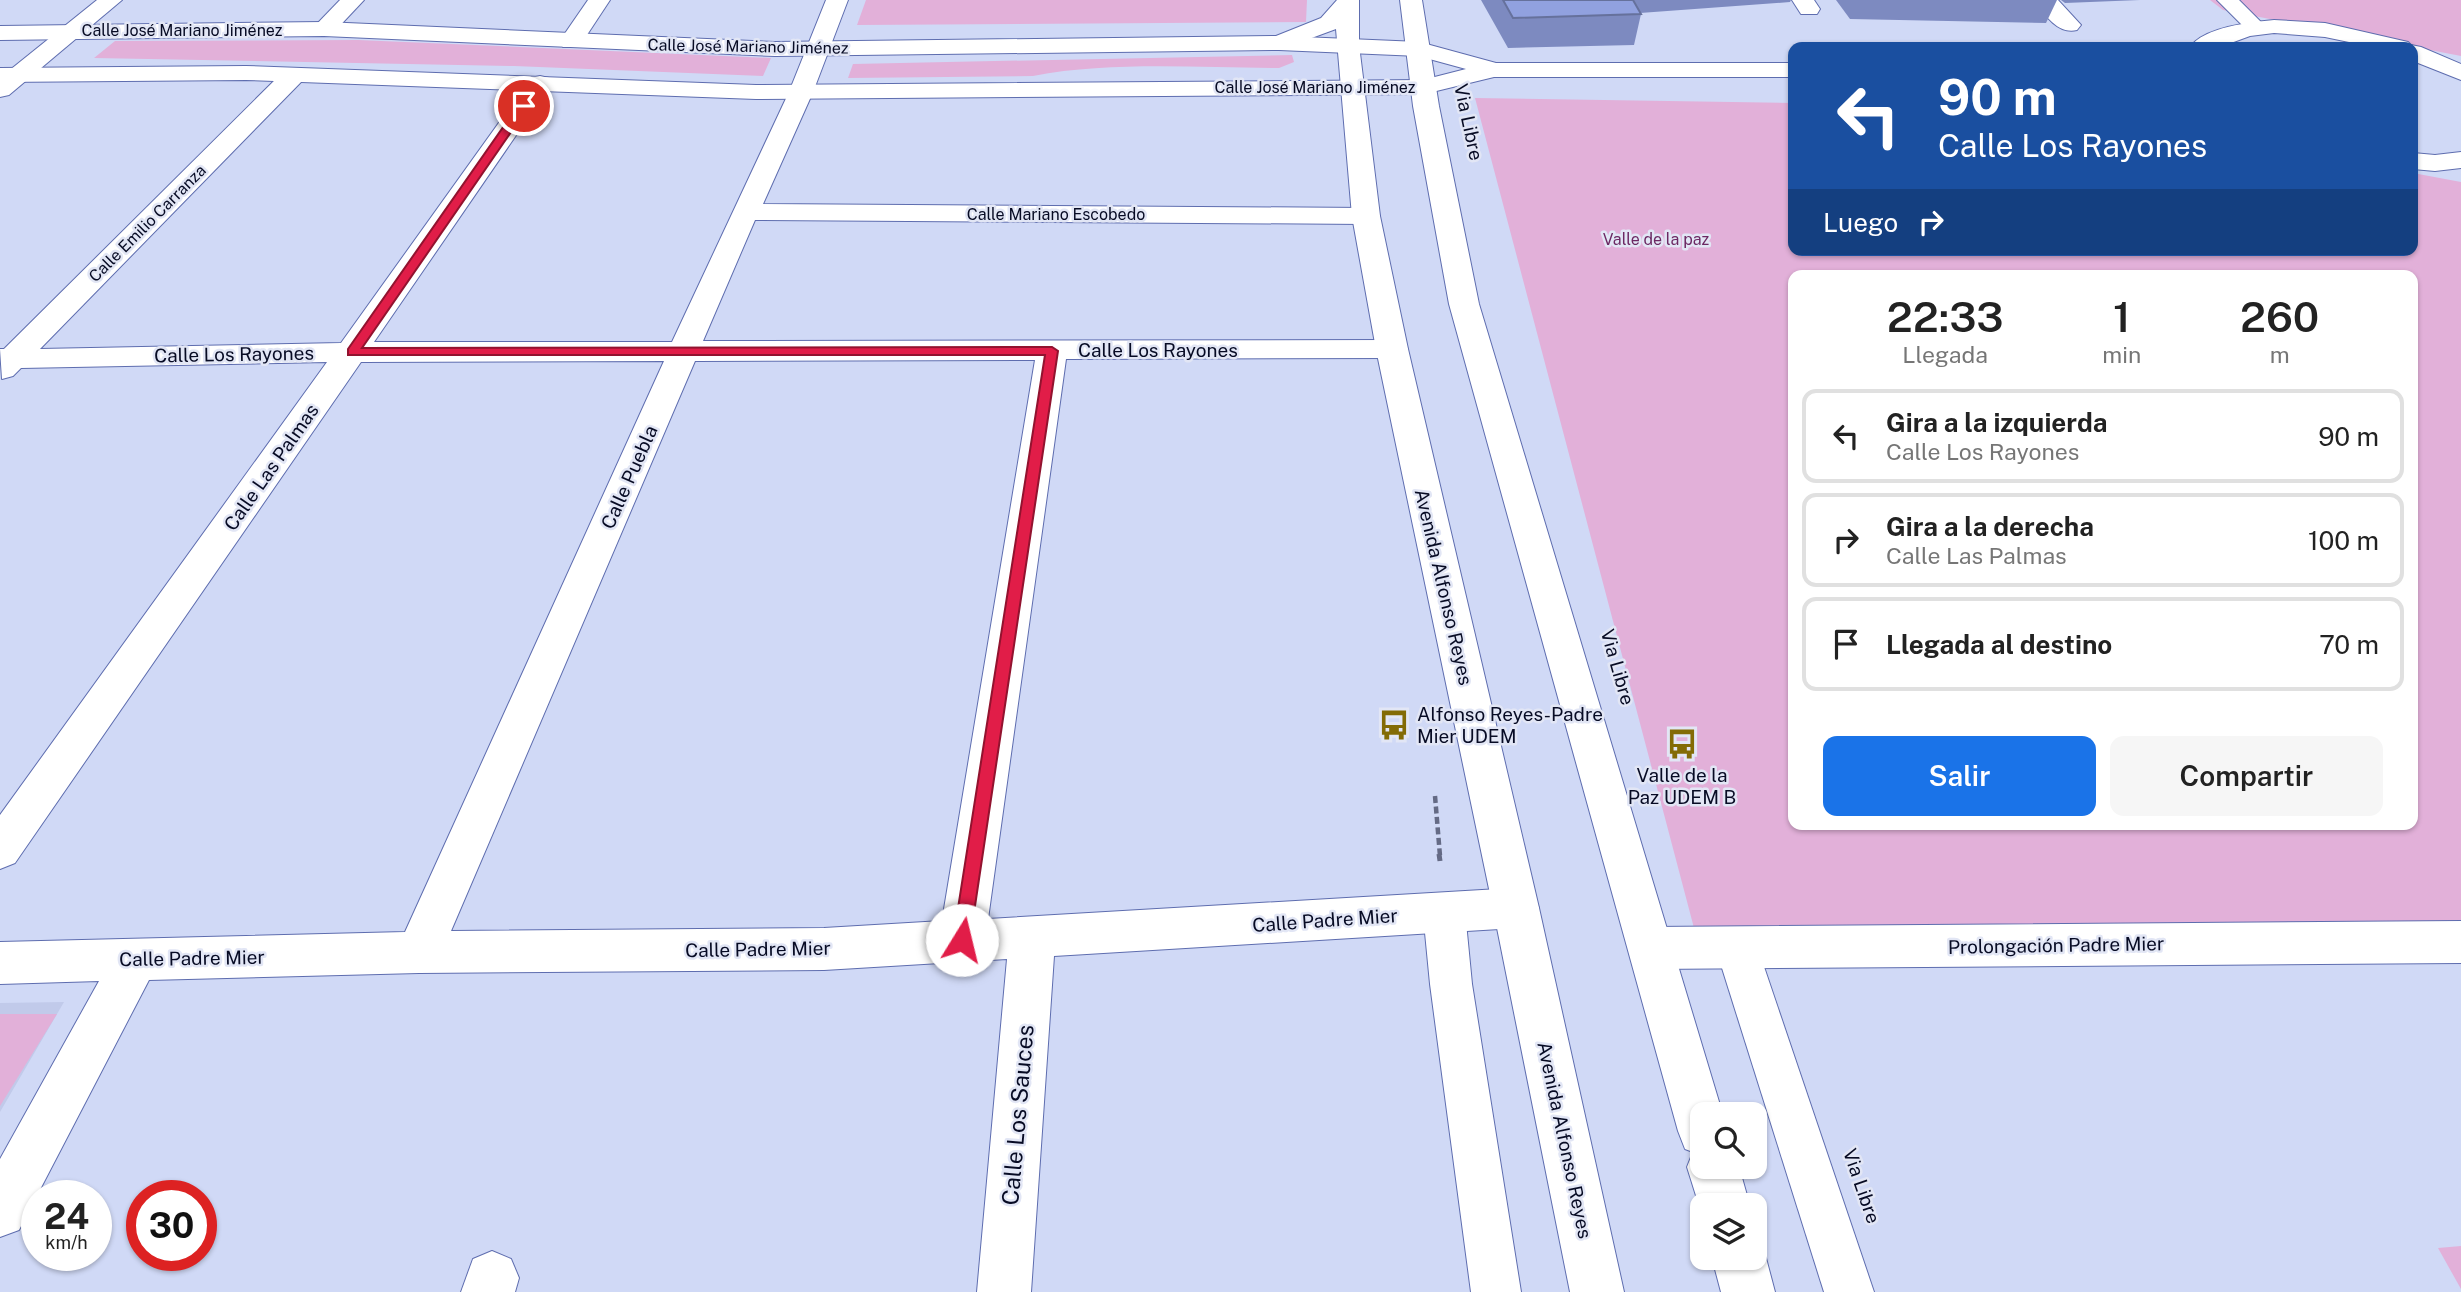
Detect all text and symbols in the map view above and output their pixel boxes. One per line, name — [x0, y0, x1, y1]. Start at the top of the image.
street label: Calle José Mariano Jiménez — [82, 21, 283, 40]
street label: Calle José Mariano Jiménez — [647, 35, 849, 58]
text: 90 m — [1938, 68, 2057, 126]
icon: left — [1823, 70, 1914, 161]
pin — [494, 76, 554, 136]
street label: Calle José Mariano Jiménez — [1215, 78, 1416, 97]
street label: Via Libre — [1450, 82, 1488, 162]
icon: arrive — [505, 87, 543, 125]
text: Calle Los Rayones — [1938, 127, 2207, 164]
street label: Calle Emilio Carranza — [85, 161, 210, 286]
icon: right — [1912, 203, 1950, 241]
street label: Calle Mariano Escobedo — [967, 205, 1145, 224]
text: Luego — [1823, 207, 1898, 238]
park label: Valle de la paz — [1603, 230, 1710, 249]
text: 22:33 — [1887, 292, 2003, 341]
text: 1 — [2113, 292, 2131, 341]
text: 260 — [2240, 292, 2319, 341]
street label: Calle Los Rayones — [1078, 339, 1238, 361]
text: Llegada — [1902, 341, 1988, 368]
text: min — [2102, 341, 2141, 368]
text: m — [2270, 341, 2290, 368]
street label: Calle Los Rayones — [154, 342, 314, 366]
street label: Calle Las Palmas — [219, 400, 323, 534]
text: Gira a la izquierda — [1886, 407, 2108, 438]
icon: left — [1827, 417, 1865, 455]
text: 90 m — [2318, 421, 2379, 452]
street label: Calle Puebla — [596, 422, 662, 532]
text: Calle Los Rayones — [1886, 438, 2079, 465]
street label: Avenida Alfonso Reyes — [1411, 487, 1477, 687]
text: Gira a la derecha — [1886, 511, 2094, 542]
icon: right — [1827, 521, 1865, 559]
text: 100 m — [2308, 525, 2379, 556]
text: Calle Las Palmas — [1886, 542, 2067, 569]
icon: arrive — [1827, 625, 1865, 663]
street label: Via Libre — [1597, 627, 1639, 707]
text: Llegada al destino — [1886, 629, 2112, 660]
text: 70 m — [2319, 629, 2379, 660]
place label: Alfonso Reyes-Padre Mier UDEM — [1417, 703, 1603, 747]
bus stop icon: Alfonso Reyes-Padre Mier UDEM — [1377, 708, 1411, 742]
bus stop icon: Valle de la Paz UDEM B — [1665, 727, 1699, 761]
button: Salir — [1823, 736, 2096, 816]
button: Compartir — [2110, 736, 2383, 816]
place label: Valle de la Paz UDEM B — [1628, 764, 1736, 808]
position arrow — [925, 903, 999, 977]
street label: Calle Padre Mier — [1252, 904, 1398, 936]
street label: Prolongación Padre Mier — [1948, 932, 2164, 958]
street label: Calle Padre Mier — [685, 937, 831, 961]
street label: Calle Padre Mier — [119, 946, 265, 970]
street label: Calle Los Sauces — [996, 1024, 1039, 1206]
street label: Avenida Alfonso Reyes — [1533, 1040, 1597, 1240]
map controls — [1690, 1102, 1767, 1270]
button: search — [1690, 1102, 1767, 1179]
street label: Via Libre — [1839, 1146, 1885, 1226]
speed limit sign: 30 — [126, 1180, 217, 1271]
button: layers — [1690, 1193, 1767, 1270]
text: 24 — [44, 1196, 89, 1237]
text: km/h — [45, 1232, 88, 1253]

